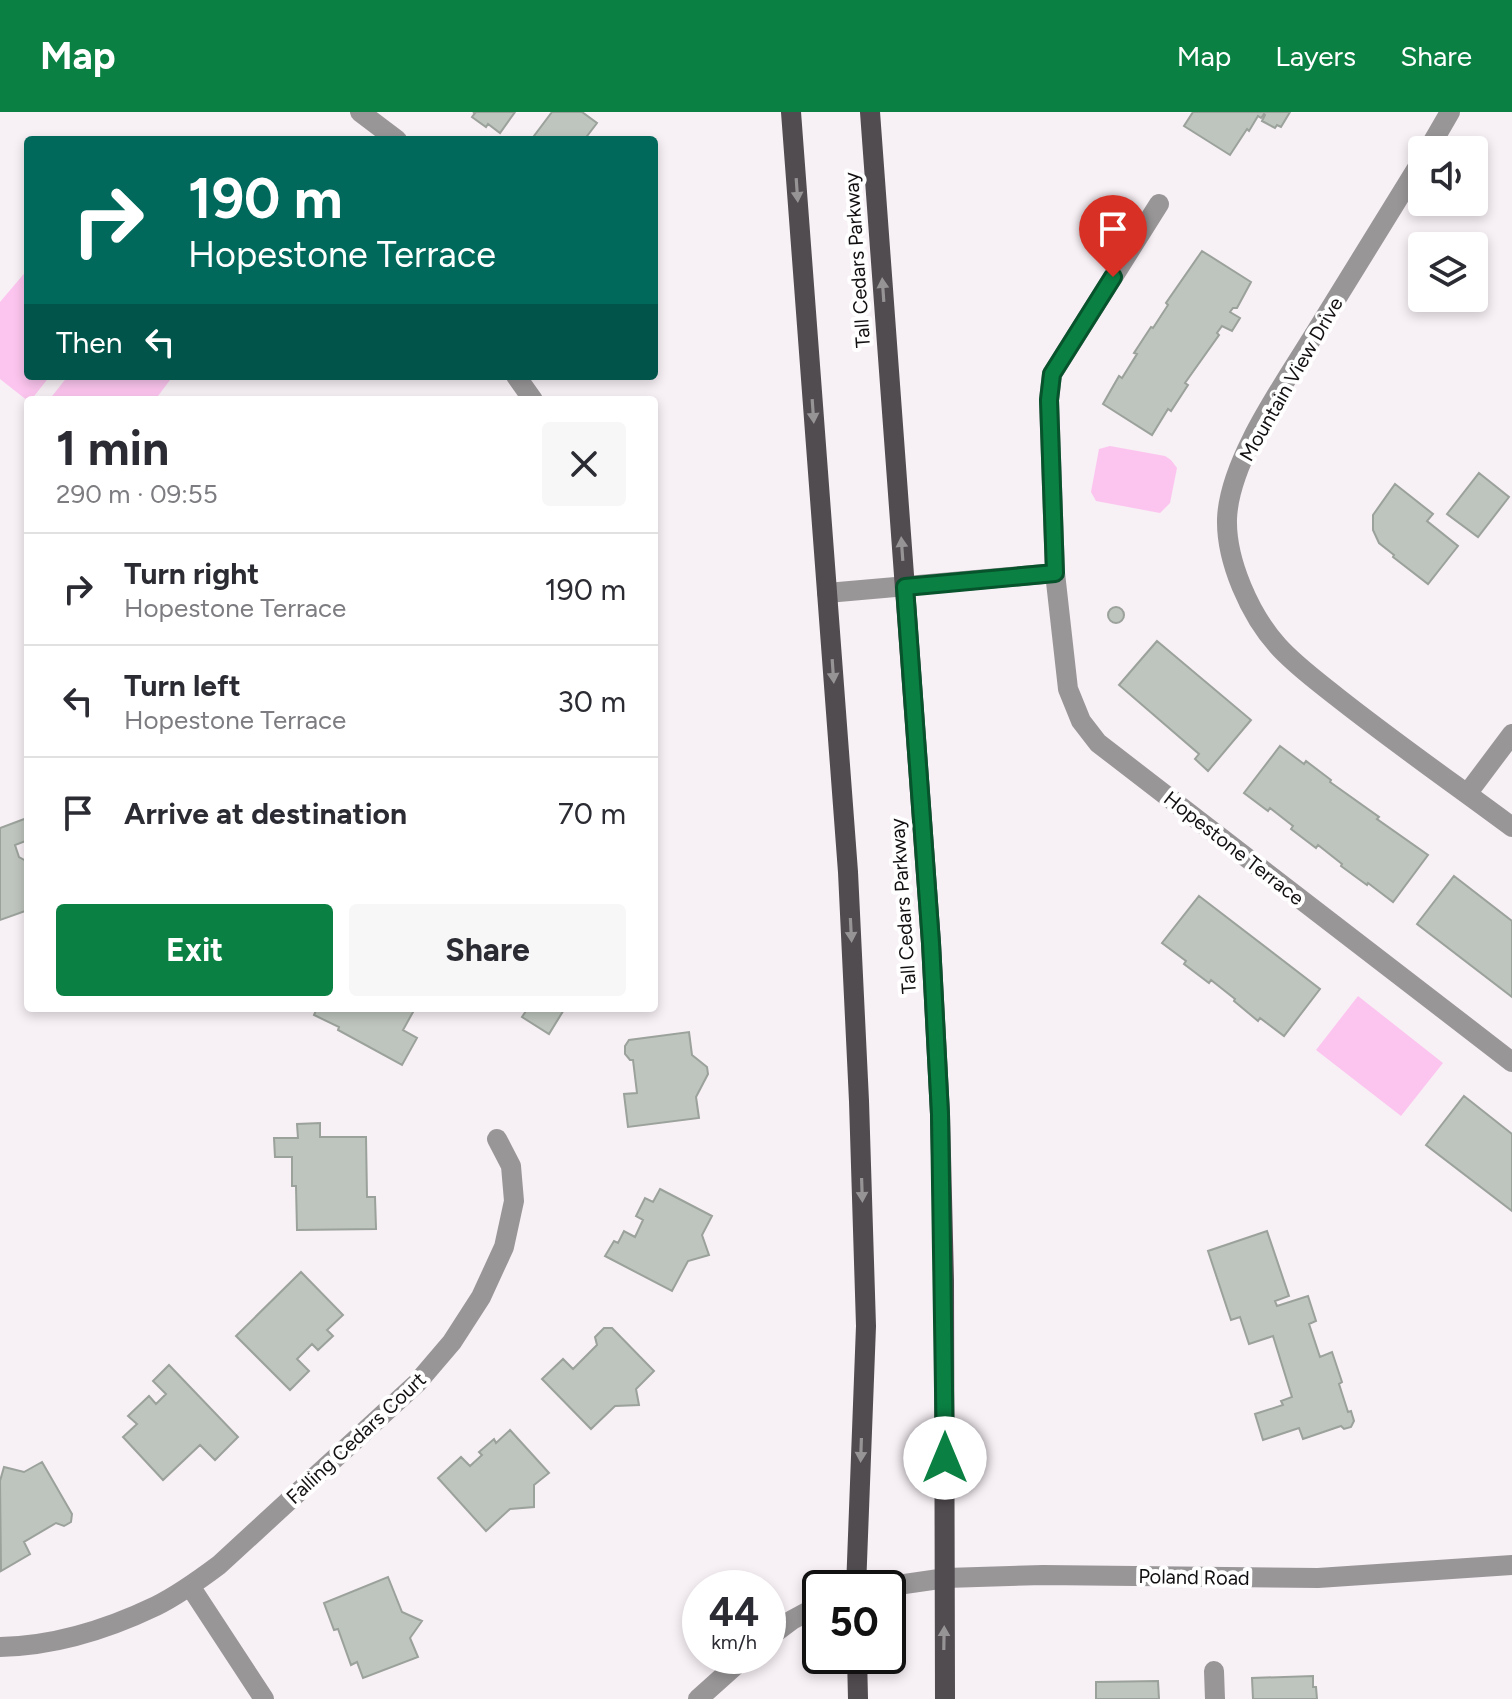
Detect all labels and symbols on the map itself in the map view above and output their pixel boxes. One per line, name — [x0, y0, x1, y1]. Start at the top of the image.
street label: Tall Cedars Parkway — [839, 171, 875, 349]
one-way arrow — [791, 178, 804, 203]
pin — [1079, 195, 1147, 277]
one-way arrow — [877, 277, 890, 302]
street label: Mountain View Drive — [1234, 293, 1348, 465]
one-way arrow — [807, 399, 820, 424]
one-way arrow — [895, 536, 908, 561]
one-way arrow — [827, 659, 840, 684]
street label: Hopestone Terrace — [1159, 786, 1309, 910]
street label: Tall Cedars Parkway — [885, 817, 921, 995]
one-way arrow — [845, 918, 858, 943]
one-way arrow — [855, 1178, 868, 1203]
street label: Falling Cedars Court — [281, 1367, 431, 1509]
position arrow — [903, 1416, 987, 1500]
one-way arrow — [855, 1438, 868, 1463]
street label: Poland Road — [1138, 1564, 1250, 1590]
speed limit sign: 50 — [802, 1570, 906, 1674]
one-way arrow — [938, 1625, 951, 1650]

